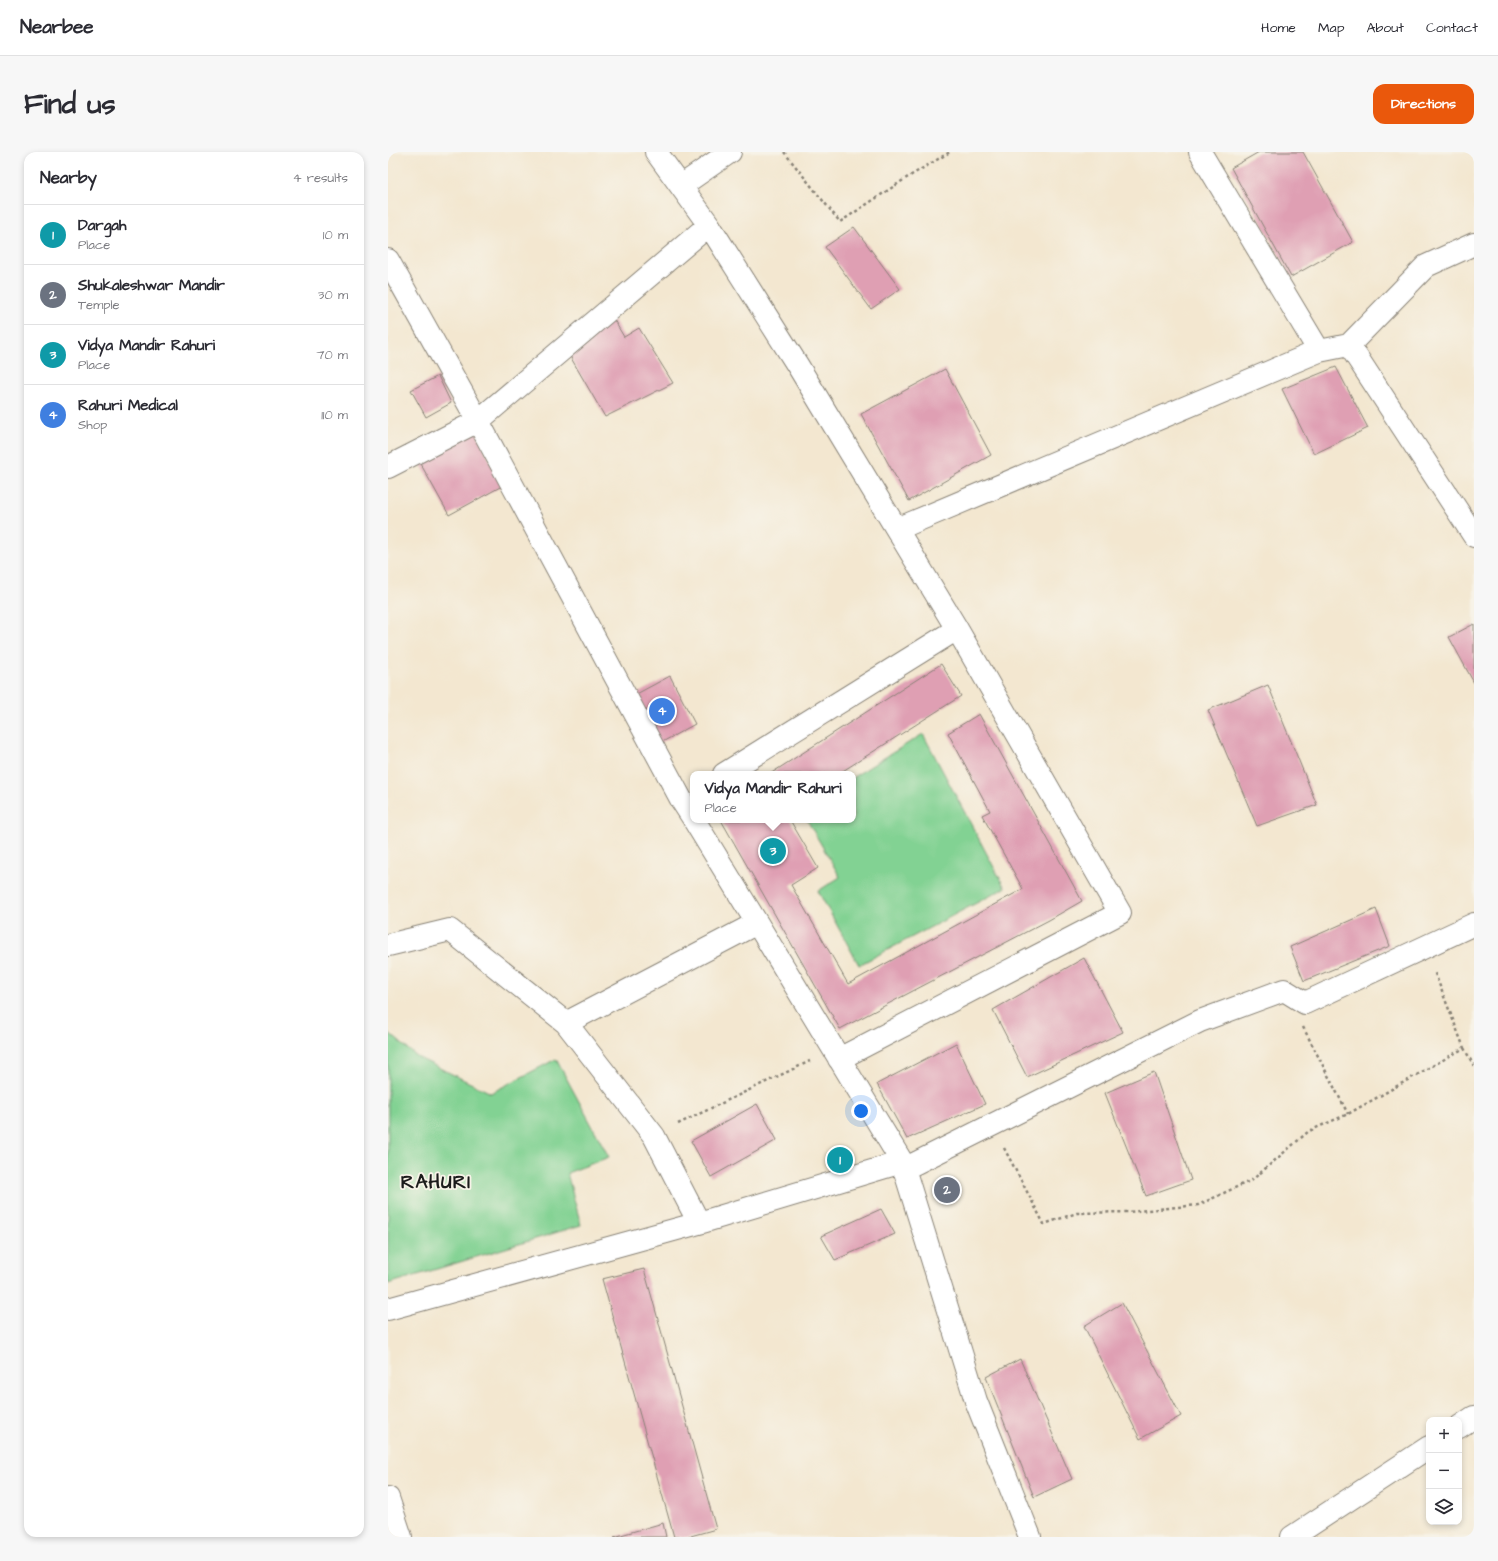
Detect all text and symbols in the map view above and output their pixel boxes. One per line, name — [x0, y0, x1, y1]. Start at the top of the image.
text: Nearbee — [20, 14, 94, 41]
text: Home — [1261, 18, 1296, 38]
text: Map — [1318, 18, 1344, 38]
text: About — [1366, 18, 1404, 38]
text: Contact — [1426, 18, 1478, 38]
button: Directions — [1373, 84, 1474, 124]
text: Find us — [24, 85, 115, 124]
text: Nearby — [40, 166, 97, 190]
text: 4 results — [293, 169, 348, 187]
text: Dargah — [78, 215, 126, 236]
text: 1 — [52, 226, 54, 244]
text: 10 m — [323, 226, 348, 244]
text: Place — [78, 236, 110, 254]
text: Shukaleshwar Mandir — [78, 275, 225, 296]
text: 2 — [49, 286, 57, 304]
text: 30 m — [318, 286, 348, 304]
text: Temple — [78, 296, 120, 314]
text: Vidya Mandir Rahuri — [78, 335, 215, 356]
text: 3 — [50, 346, 56, 364]
text: 70 m — [316, 346, 348, 364]
text: Place — [78, 356, 110, 374]
text: Rahuri Medical — [78, 395, 178, 416]
text: 4 — [49, 406, 57, 424]
text: 110 m — [321, 406, 348, 424]
text: Shop — [78, 416, 107, 434]
pin: 4 — [649, 696, 675, 726]
popup — [690, 771, 856, 823]
text: Vidya Mandir Rahuri — [705, 778, 841, 799]
text: Place — [705, 799, 737, 817]
pin: 3 — [760, 836, 786, 866]
your location — [851, 1101, 871, 1121]
pin: 1 — [827, 1145, 853, 1175]
district label: RAHURI — [401, 1169, 471, 1196]
pin: 2 — [934, 1175, 960, 1205]
map controls — [1426, 1417, 1462, 1525]
button: + — [1426, 1417, 1462, 1453]
button: − — [1426, 1453, 1462, 1489]
button: layers — [1426, 1489, 1462, 1525]

